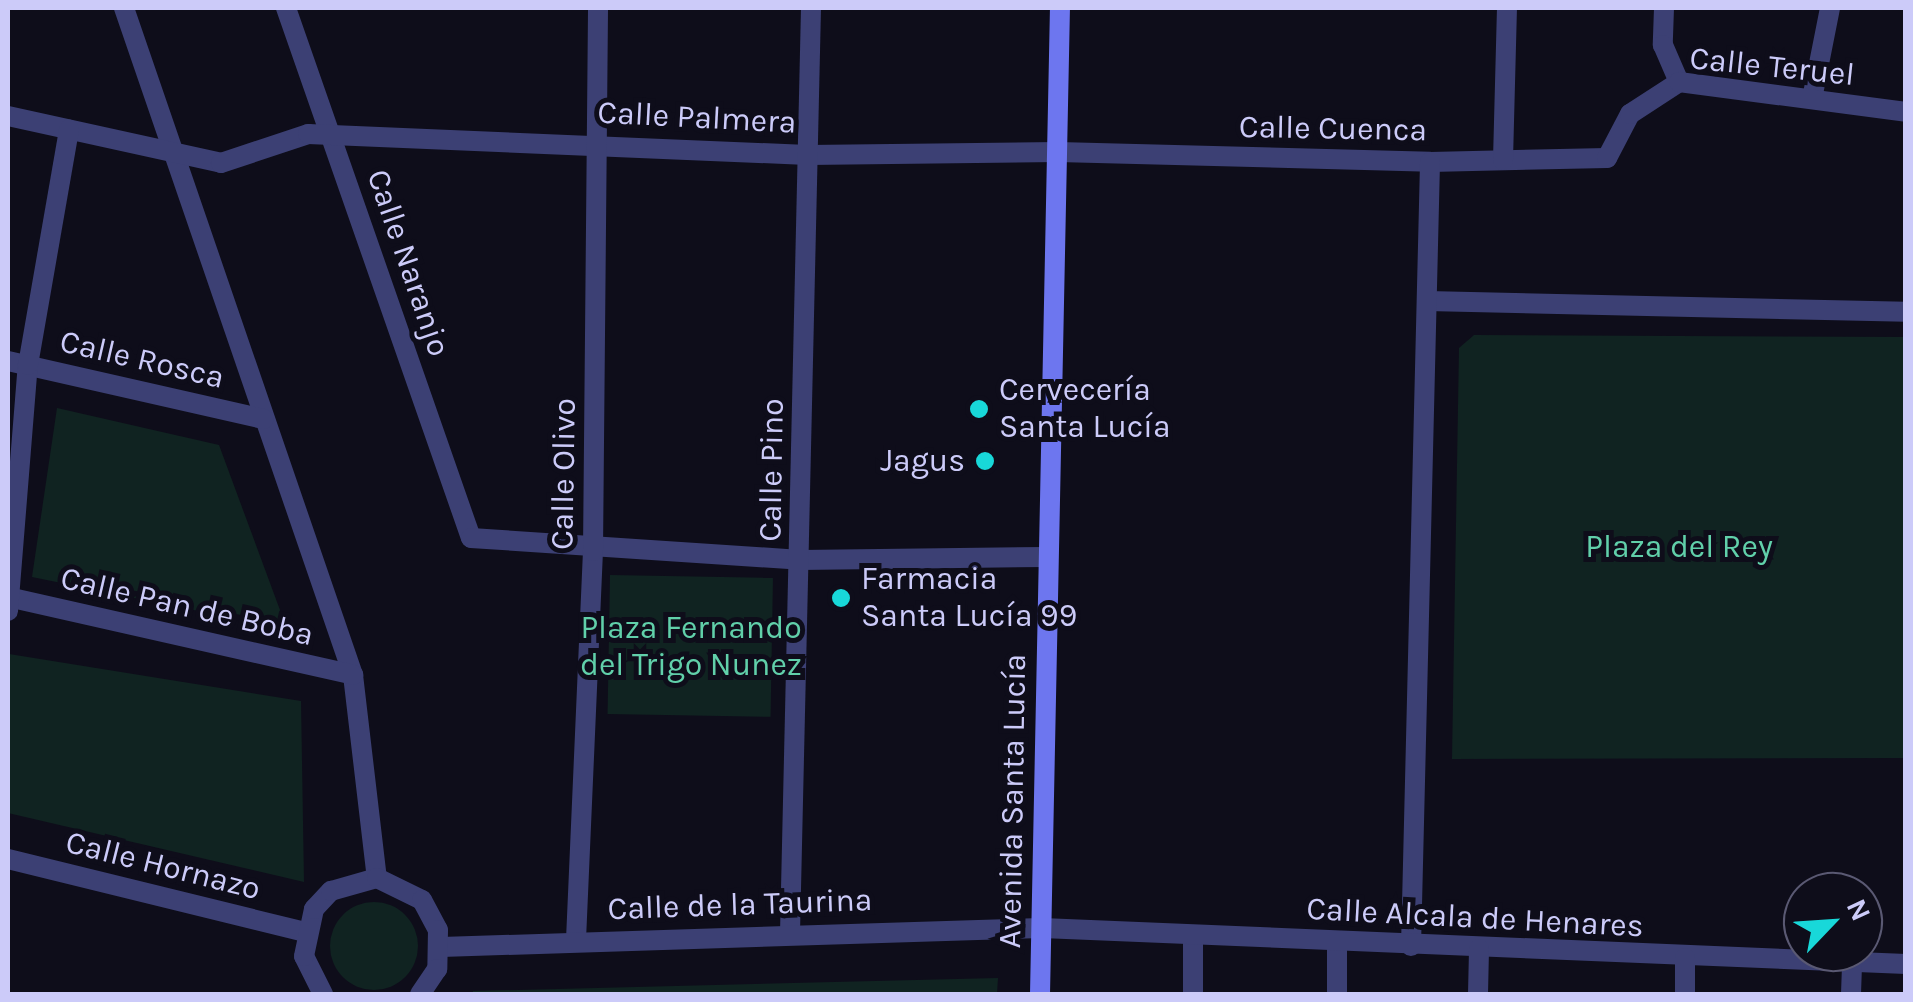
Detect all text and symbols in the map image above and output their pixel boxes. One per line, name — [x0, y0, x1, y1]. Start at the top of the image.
street label: Calle Teruel — [1688, 39, 1856, 95]
street label: Calle Palmera — [597, 94, 797, 142]
street label: Calle Cuenca — [1239, 108, 1427, 150]
street label: Calle Naranjo — [358, 165, 458, 361]
street label: Calle Rosca — [56, 322, 228, 398]
place label: Cervecería Santa Lucía — [999, 372, 1171, 447]
street label: Calle Olivo — [543, 398, 585, 550]
street label: Calle Pino — [752, 398, 792, 542]
marker: Cervecería Santa Lucía — [968, 398, 990, 420]
place label: Jagus — [880, 442, 965, 480]
marker: Jagus — [974, 450, 996, 472]
park label: Plaza del Rey — [1585, 528, 1773, 566]
street label: Calle Pan de Boba — [57, 559, 317, 655]
place label: Farmacia Santa Lucía 99 — [861, 561, 1077, 636]
marker: Farmacia Santa Lucía 99 — [830, 587, 852, 609]
park label: Plaza Fernando del Trigo Nunez — [580, 610, 802, 685]
street label: Avenida Santa Lucía — [991, 653, 1035, 949]
street label: Calle Hornazo — [62, 823, 264, 909]
north arrow — [1783, 872, 1883, 972]
street label: Calle de la Taurina — [607, 881, 873, 929]
street label: Calle Alcala de Henares — [1306, 890, 1644, 946]
text: N — [1840, 894, 1878, 926]

